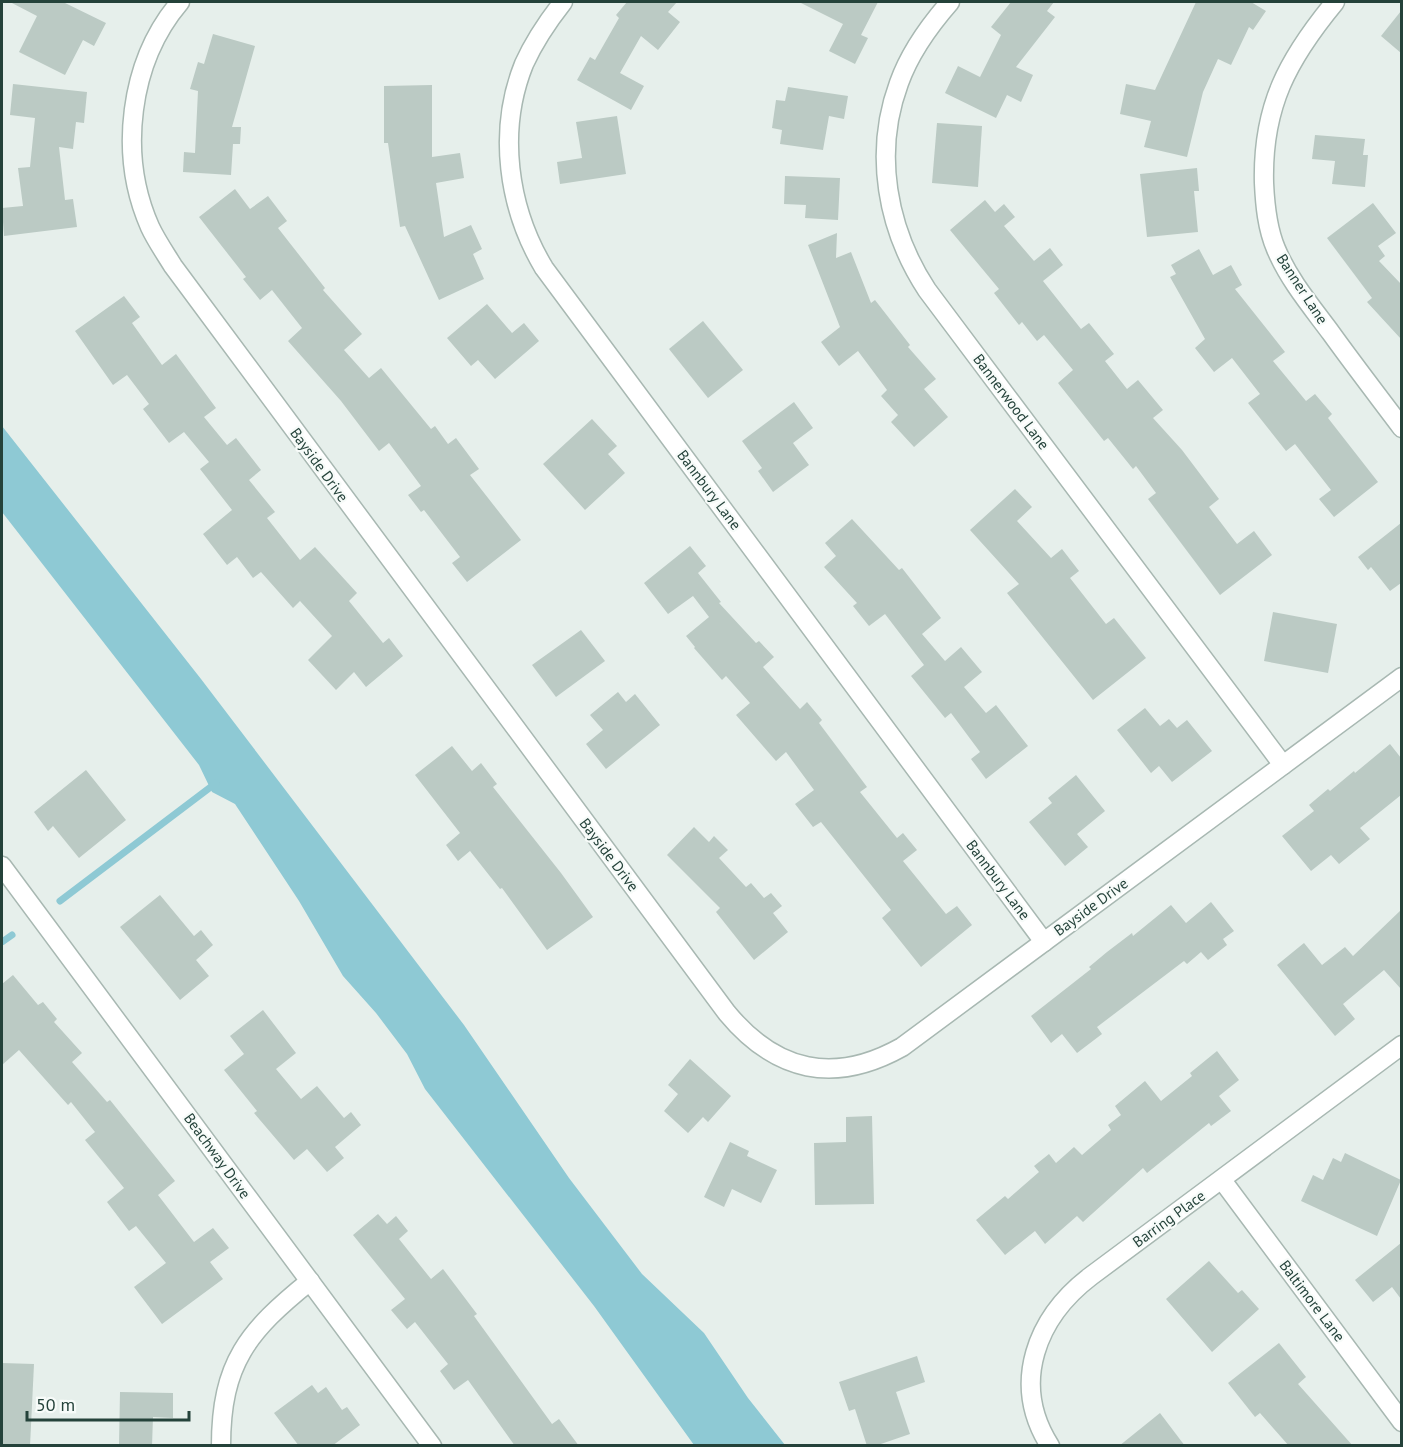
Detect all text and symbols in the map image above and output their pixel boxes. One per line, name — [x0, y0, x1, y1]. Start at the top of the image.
street label: Banner Lane — [1273, 250, 1332, 327]
street label: Bannerwood Lane — [969, 350, 1054, 453]
street label: Bayside Drive — [286, 424, 353, 505]
street label: Bannbury Lane — [673, 446, 746, 533]
street label: Bayside Drive — [576, 814, 643, 895]
street label: Bannbury Lane — [962, 836, 1035, 923]
street label: Bayside Drive — [1050, 873, 1131, 940]
street label: Beachway Drive — [180, 1109, 255, 1202]
street label: Barring Place — [1129, 1186, 1209, 1251]
street label: Baltimore Lane — [1276, 1256, 1349, 1345]
scale bar — [27, 1384, 189, 1422]
text: 50 m — [36, 1393, 75, 1416]

